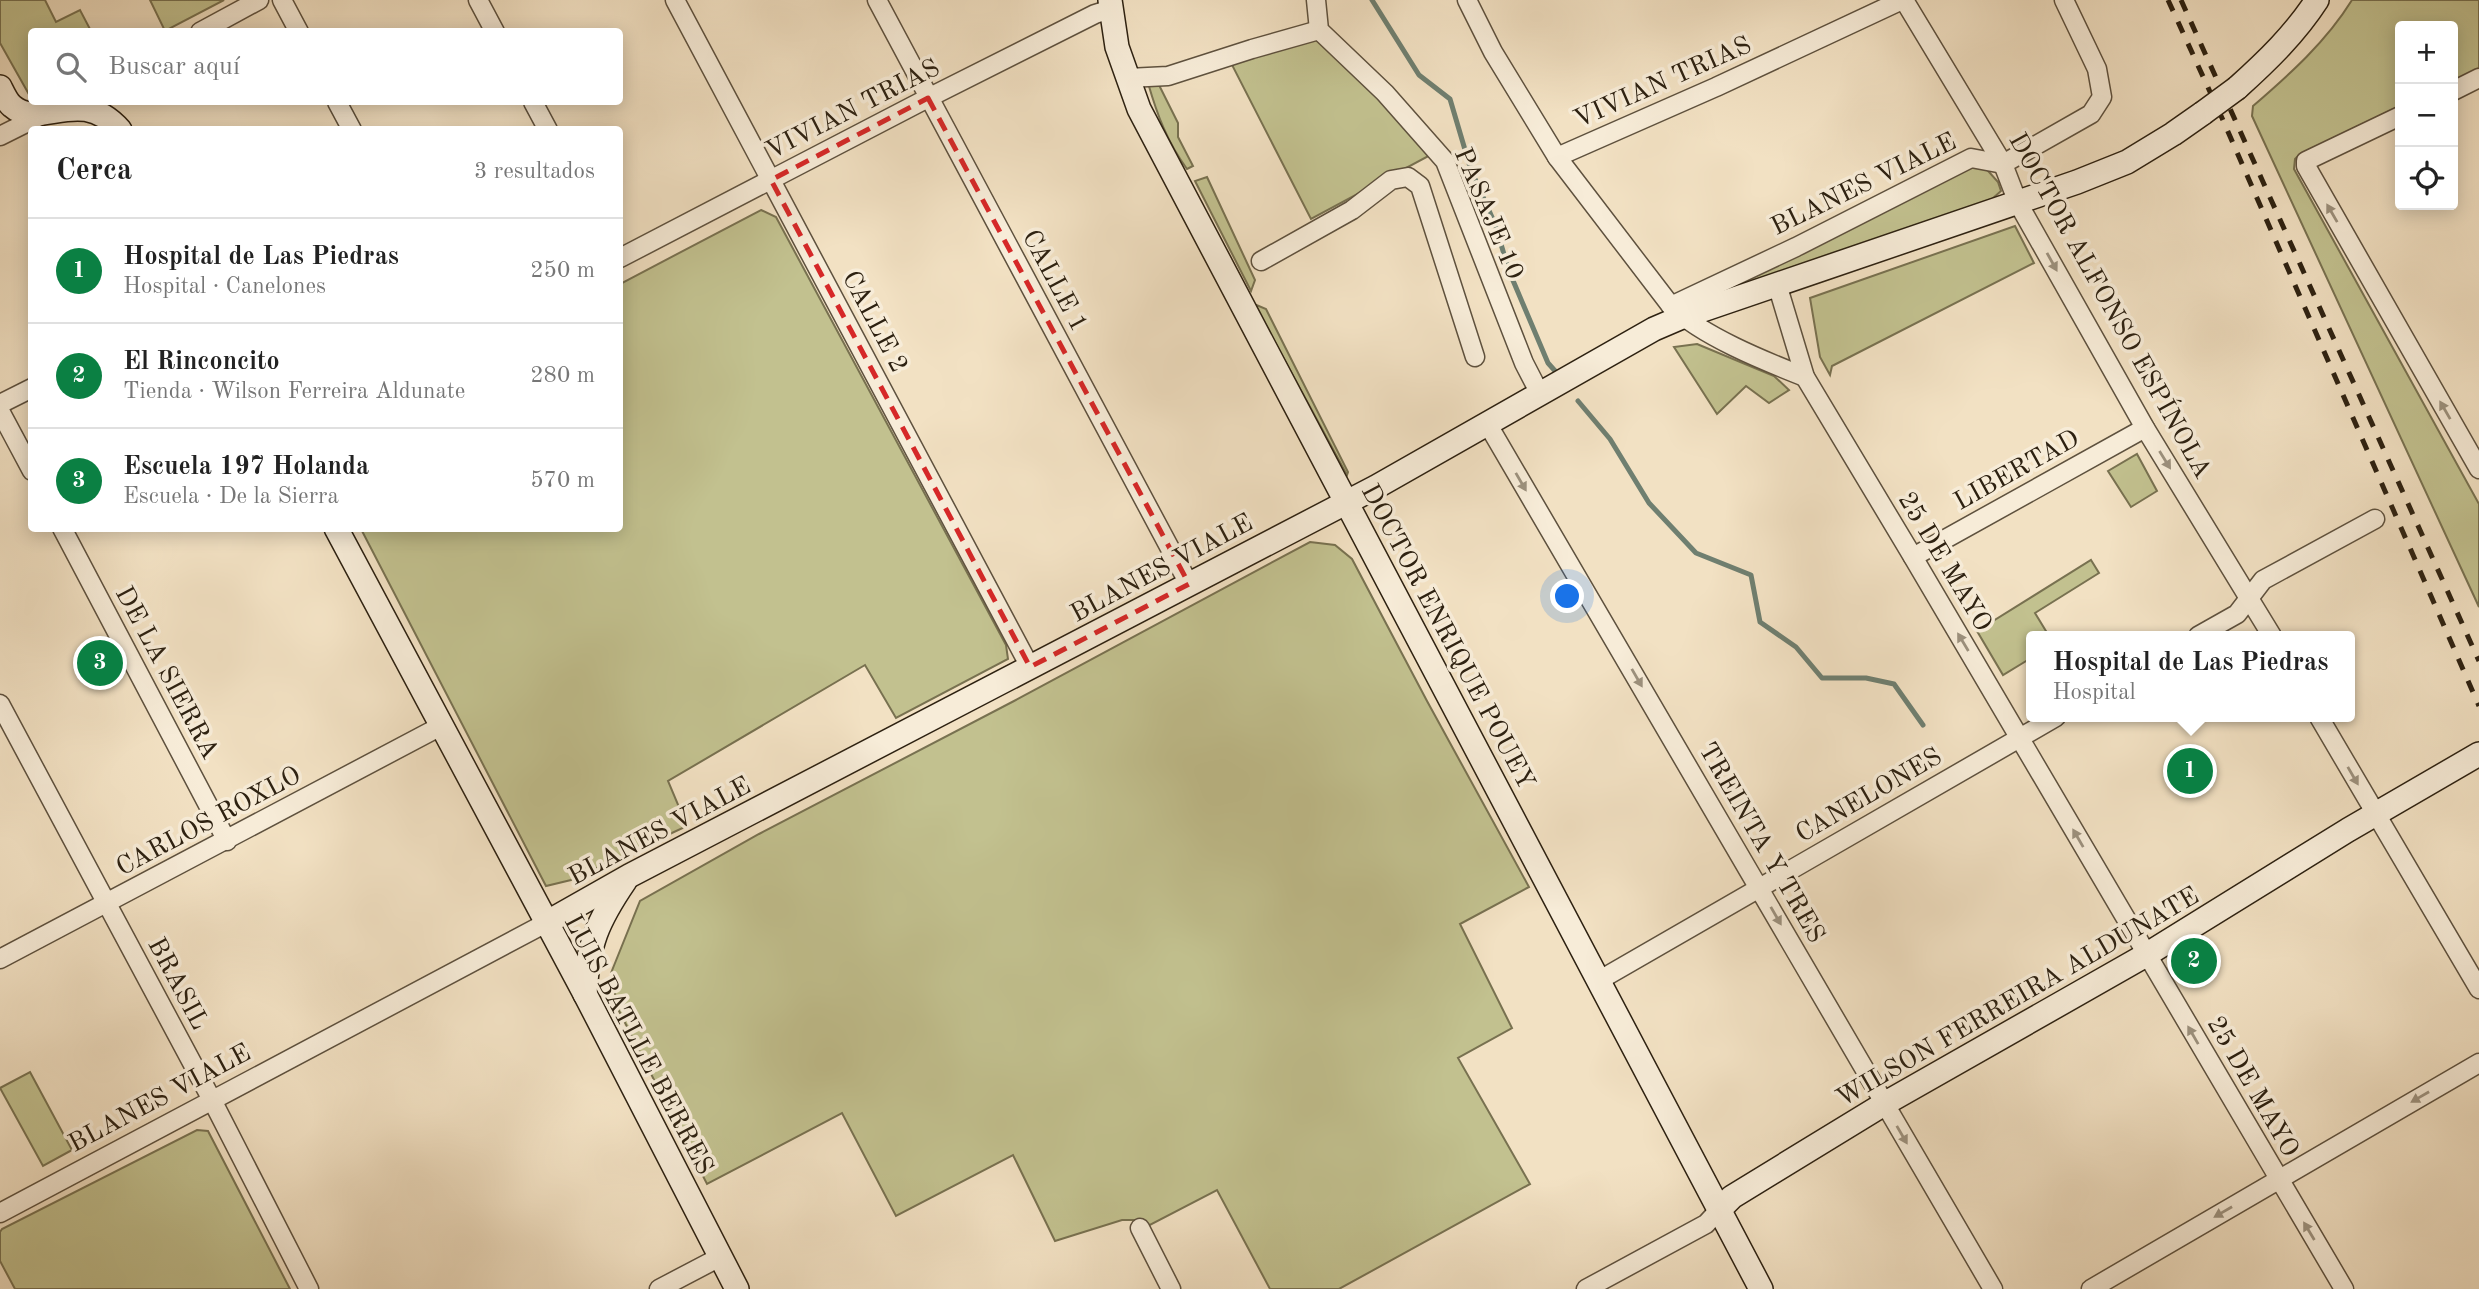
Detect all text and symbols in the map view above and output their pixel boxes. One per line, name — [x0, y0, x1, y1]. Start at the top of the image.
map controls — [2395, 21, 2458, 210]
button: + — [2395, 21, 2458, 84]
search box — [28, 28, 623, 105]
street label: VIVIAN TRIAS — [1570, 32, 1755, 134]
icon: search — [52, 48, 90, 86]
text: Buscar aquí — [108, 54, 240, 80]
street label: VIVIAN TRIAS — [762, 55, 944, 165]
button: − — [2395, 84, 2458, 147]
street label: DOCTOR ALFONSO ESPÍNOLA — [2003, 127, 2219, 483]
street label: BLANES VIALE — [1767, 129, 1960, 241]
street label: PASAJE 10 — [1449, 144, 1528, 284]
button: locate — [2395, 147, 2458, 210]
text: Cerca — [56, 156, 132, 186]
text: 3 resultados — [474, 160, 595, 183]
one-way arrow — [2325, 203, 2338, 222]
street label: CALLE 1 — [1017, 226, 1092, 336]
text: Hospital de Las Piedras — [123, 244, 399, 270]
one-way arrow — [2046, 252, 2058, 272]
text: 1 — [72, 259, 86, 282]
text: 250 m — [530, 259, 595, 282]
street label: CALLE 2 — [837, 267, 912, 377]
text: Hospital · Canelones — [123, 275, 326, 298]
text: El Rinconcito — [123, 349, 280, 375]
text: 2 — [72, 364, 86, 387]
text: 280 m — [530, 364, 595, 387]
text: Tienda · Wilson Ferreira Aldunate — [123, 380, 465, 403]
one-way arrow — [2439, 400, 2451, 419]
street label: LIBERTAD — [1950, 426, 2084, 516]
one-way arrow — [2158, 450, 2171, 469]
text: Escuela 197 Holanda — [123, 454, 369, 480]
text: 3 — [72, 469, 86, 492]
text: 570 m — [530, 469, 595, 492]
one-way arrow — [1515, 472, 1528, 491]
street label: DOCTOR ENRIQUE POUEY — [1356, 480, 1539, 794]
text: Escuela · De la Sierra — [123, 485, 339, 508]
street label: 25 DE MAYO — [1893, 488, 1996, 636]
street label: BLANES VIALE — [1067, 510, 1257, 628]
your location — [1550, 579, 1584, 613]
street label: DE LA SIERRA — [110, 582, 223, 764]
popup — [2026, 631, 2355, 722]
one-way arrow — [1957, 632, 1970, 651]
pin: 3 — [77, 637, 123, 689]
text: Hospital de Las Piedras — [2052, 650, 2329, 676]
one-way arrow — [1630, 668, 1643, 687]
text: Hospital — [2052, 681, 2136, 704]
street label: TREINTA Y TRES — [1693, 738, 1829, 948]
street label: CANELONES — [1792, 744, 1946, 848]
pin: 1 — [2167, 745, 2213, 797]
street label: CARLOS ROXLO — [112, 762, 305, 881]
one-way arrow — [2347, 766, 2359, 785]
street label: BLANES VIALE — [565, 773, 755, 891]
one-way arrow — [2072, 829, 2084, 848]
street label: WILSON FERREIRA ALDUNATE — [1832, 883, 2204, 1112]
one-way arrow — [1770, 907, 1782, 926]
street label: LUIS BATLLE BERRES — [559, 911, 718, 1179]
street label: BRASIL — [142, 934, 212, 1034]
pin: 2 — [2171, 935, 2217, 987]
street label: 25 DE MAYO — [2202, 1012, 2303, 1162]
one-way arrow — [2187, 1025, 2199, 1044]
street label: BLANES VIALE — [65, 1040, 255, 1158]
one-way arrow — [2410, 1091, 2430, 1103]
one-way arrow — [1896, 1125, 1908, 1144]
one-way arrow — [2214, 1205, 2233, 1218]
one-way arrow — [2302, 1221, 2315, 1240]

